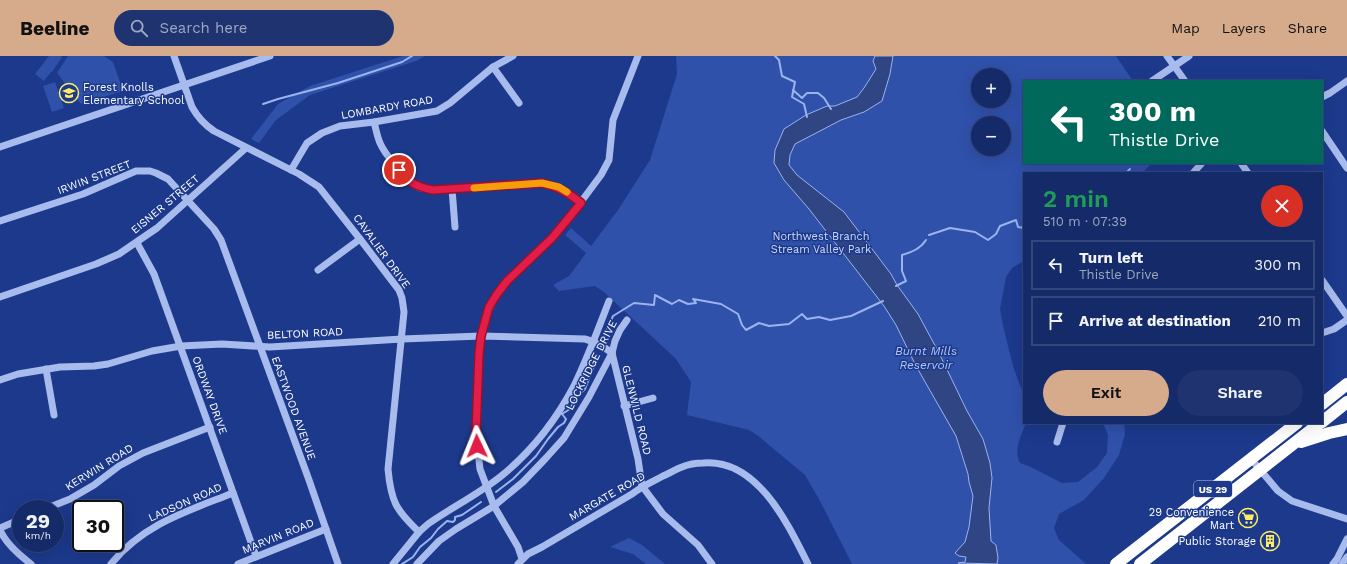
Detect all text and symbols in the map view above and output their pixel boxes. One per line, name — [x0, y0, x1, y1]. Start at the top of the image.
search box — [114, 10, 394, 46]
text: Beeline — [20, 17, 90, 40]
icon: search — [128, 17, 150, 39]
text: Search here — [160, 19, 247, 37]
text: Map — [1171, 20, 1200, 36]
text: Layers — [1222, 20, 1266, 36]
text: Share — [1288, 20, 1327, 36]
map controls — [971, 68, 1011, 156]
button: + — [971, 68, 1011, 108]
place label: Forest Knolls Elementary School — [83, 81, 185, 107]
school or university icon: Forest Knolls Elementary School — [58, 82, 80, 104]
street label: LOMBARDY ROAD — [340, 93, 434, 122]
text: 300 m — [1109, 95, 1196, 128]
icon: left — [1043, 96, 1095, 148]
button: − — [971, 116, 1011, 156]
text: Thistle Drive — [1109, 129, 1219, 150]
pin — [382, 153, 416, 187]
street label: IRWIN STREET — [56, 157, 133, 197]
icon: arrive — [388, 159, 410, 181]
street label: EISNER STREET — [129, 172, 202, 237]
text: 2 min — [1043, 185, 1109, 213]
button: close — [1261, 185, 1303, 227]
street label: CAVALIER DRIVE — [350, 212, 413, 291]
text: 510 m · 07:39 — [1043, 214, 1127, 229]
park label: Northwest Branch Stream Valley Park — [771, 230, 871, 256]
text: Turn left — [1079, 249, 1143, 267]
icon: left — [1045, 254, 1067, 276]
text: 300 m — [1254, 256, 1301, 274]
text: Thistle Drive — [1079, 267, 1159, 282]
icon: arrive — [1045, 310, 1067, 332]
text: Arrive at destination — [1079, 312, 1231, 330]
text: 210 m — [1258, 312, 1301, 330]
street label: LOCKRIDGE DRIVE — [563, 318, 620, 412]
street label: BELTON ROAD — [267, 325, 343, 342]
water label: Burnt Mills Reservoir — [895, 344, 957, 372]
street label: ORDWAY DRIVE — [189, 354, 230, 436]
street label: EASTWOOD AVENUE — [269, 355, 318, 462]
street label: GLENWILD ROAD — [619, 364, 654, 456]
button: Exit — [1043, 370, 1169, 416]
button: Share — [1177, 370, 1303, 416]
position arrow — [456, 425, 498, 467]
street label: KERWIN ROAD — [63, 441, 136, 493]
street label: MARGATE ROAD — [567, 469, 648, 524]
street label: LADSON ROAD — [146, 480, 224, 525]
road number: US 29 — [1194, 481, 1232, 497]
speed limit sign: 30 — [72, 500, 124, 552]
place label: 29 Convenience Mart — [1149, 506, 1234, 532]
supermarket icon: 29 Convenience Mart — [1237, 507, 1259, 529]
text: 29 — [26, 509, 50, 533]
street label: MARVIN ROAD — [240, 516, 316, 557]
text: km/h — [25, 530, 51, 541]
building icon: Public Storage — [1259, 530, 1281, 552]
place label: Public Storage — [1178, 535, 1256, 548]

